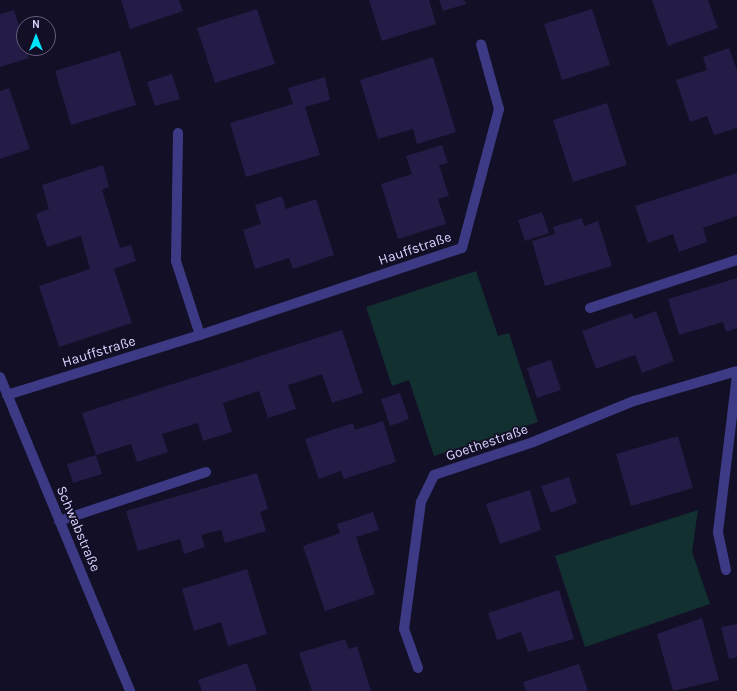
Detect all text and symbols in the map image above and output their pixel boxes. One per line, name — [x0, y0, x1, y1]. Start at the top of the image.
north arrow — [16, 16, 56, 56]
text: N — [32, 18, 40, 31]
street label: Hauffstraße — [376, 229, 454, 269]
street label: Hauffstraße — [60, 333, 138, 371]
street label: Goethestraße — [444, 421, 530, 465]
street label: Schwabstraße — [52, 484, 104, 574]

